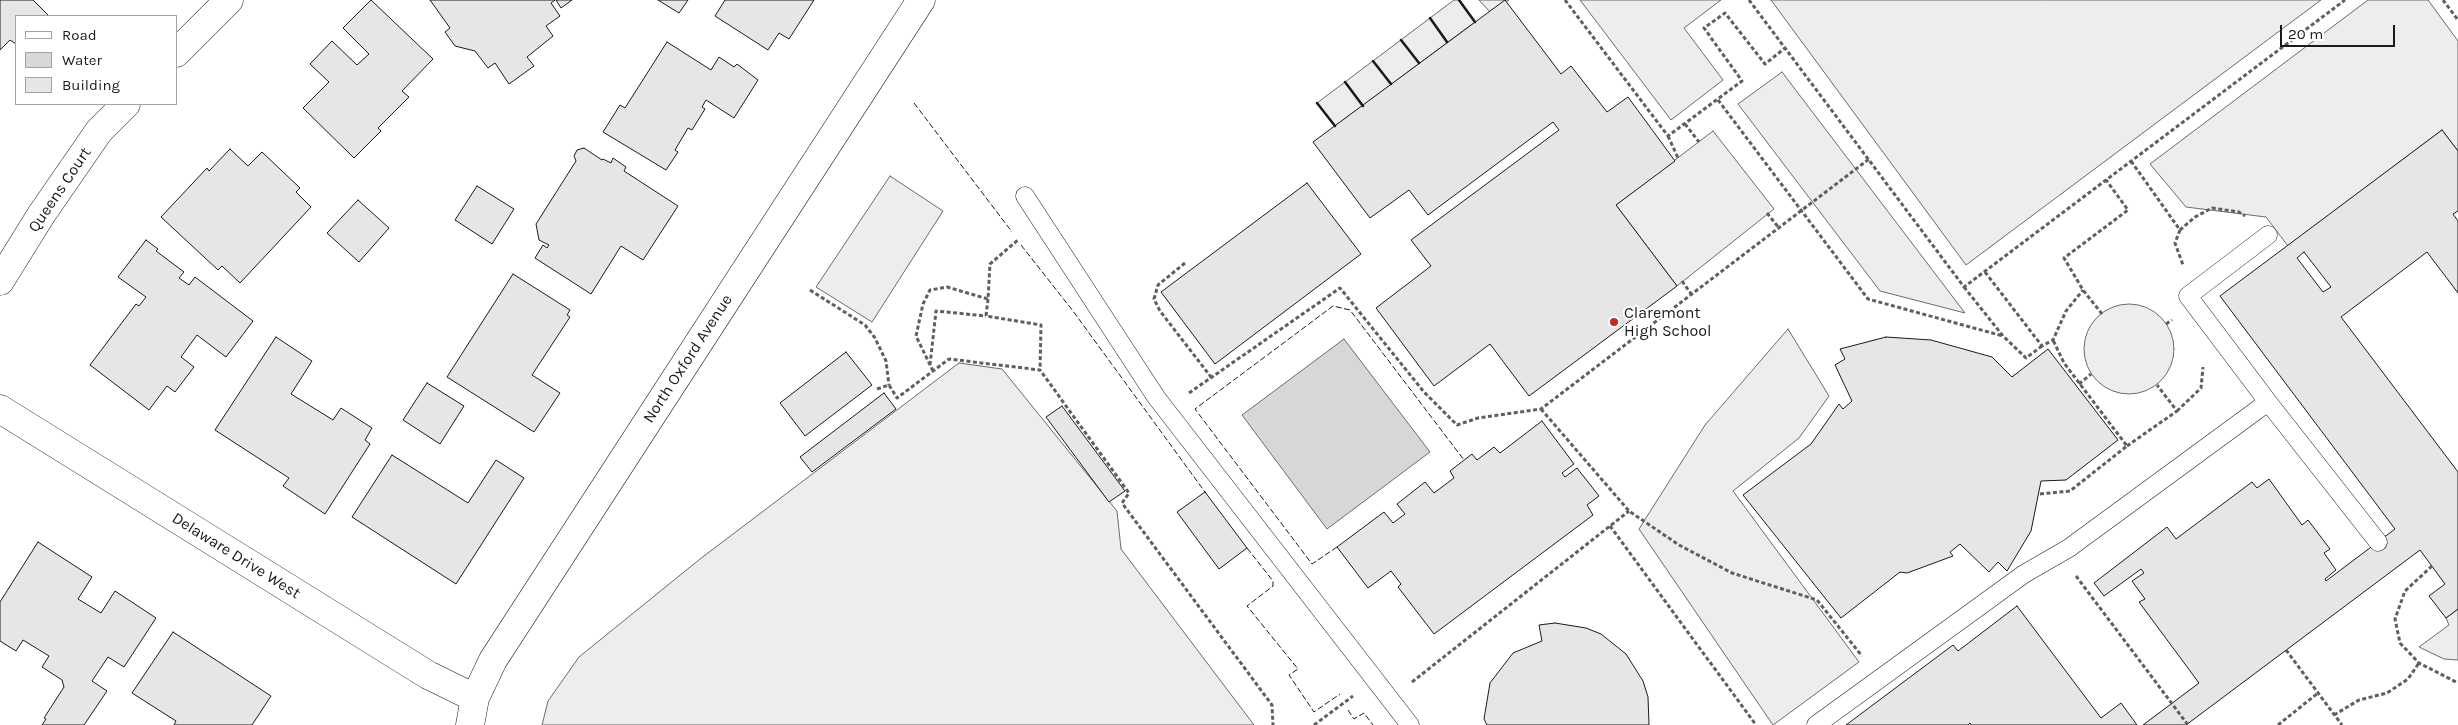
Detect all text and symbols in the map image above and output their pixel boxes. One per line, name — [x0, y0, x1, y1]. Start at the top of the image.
legend — [15, 15, 178, 105]
scale bar — [2283, 15, 2398, 47]
text: 20 m — [2288, 25, 2323, 43]
text: Road — [62, 26, 97, 44]
text: Water — [62, 51, 102, 69]
text: Building — [62, 76, 120, 94]
street label: Queens Court — [25, 144, 95, 236]
street label: North Oxford Avenue — [639, 291, 737, 427]
place label: Claremont High School — [1624, 303, 1712, 341]
marker: Claremont High School — [1608, 316, 1620, 328]
street label: Delaware Drive West — [168, 509, 304, 603]

